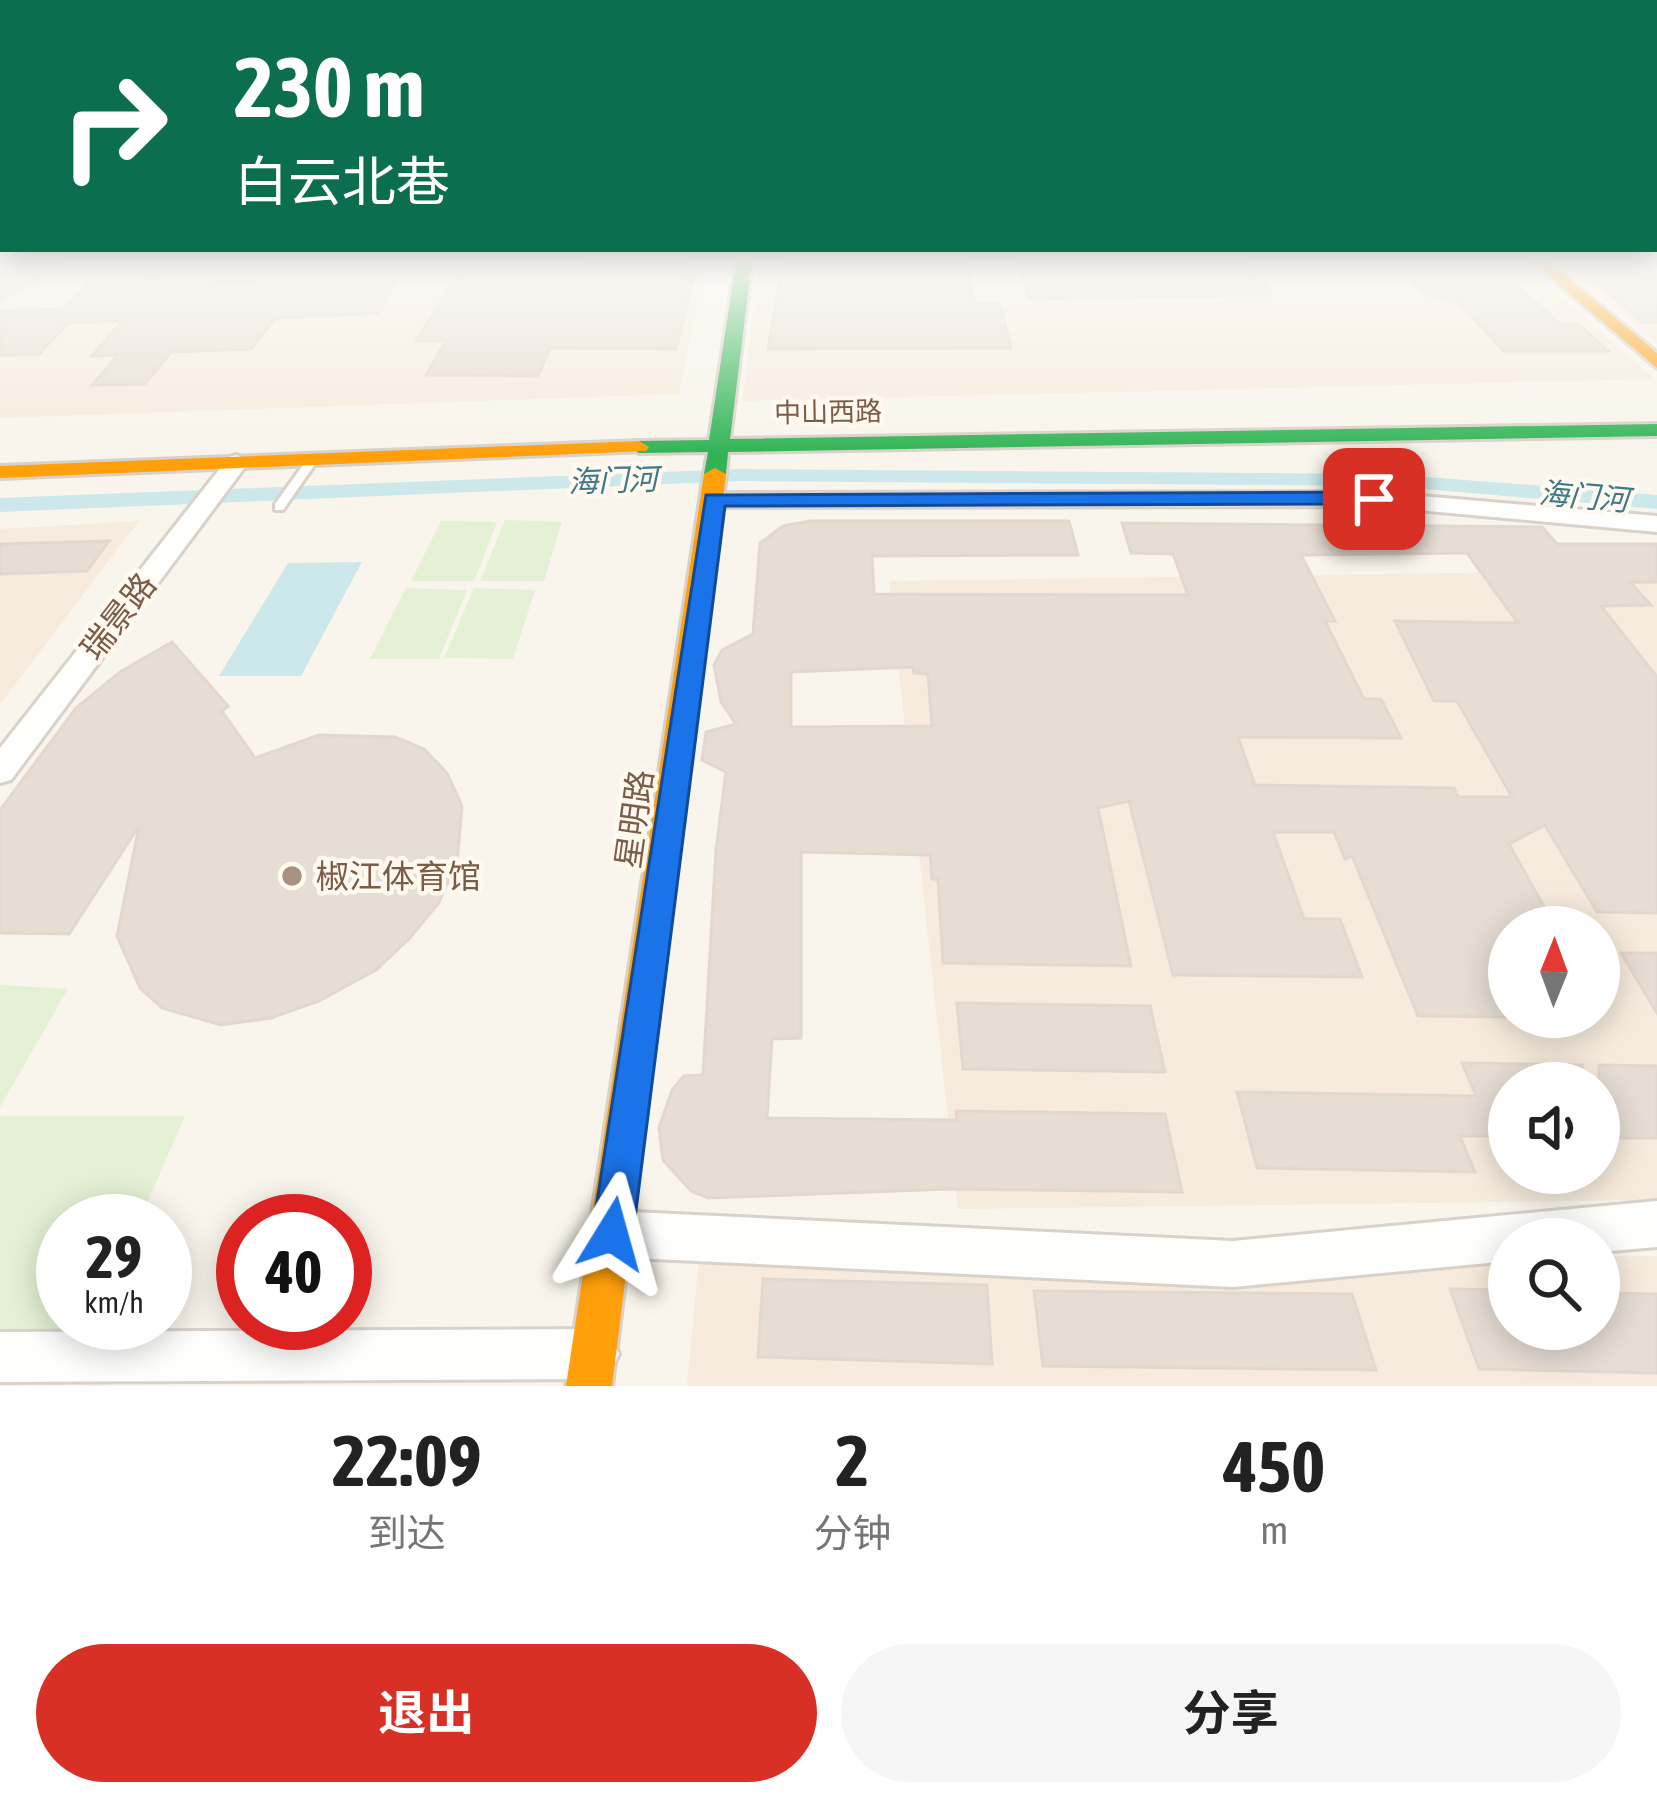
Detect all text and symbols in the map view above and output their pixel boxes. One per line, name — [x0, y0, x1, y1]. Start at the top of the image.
text: 230 m — [234, 39, 424, 135]
icon: right — [36, 48, 192, 204]
text: 白云北巷 — [234, 151, 450, 212]
street label: 中山西路 — [774, 396, 882, 428]
pin — [1323, 448, 1425, 550]
water label: 海门河 — [567, 461, 664, 499]
icon: arrive — [1341, 466, 1407, 532]
water label: 海门河 — [1538, 475, 1635, 517]
street label: 瑞景路 — [73, 565, 163, 667]
street label: 星明路 — [608, 767, 660, 871]
place label: 椒江体育馆 — [316, 857, 481, 895]
marker: 椒江体育馆 — [279, 863, 305, 889]
north arrow — [1488, 906, 1620, 1038]
map controls — [1488, 906, 1620, 1350]
button: sound — [1488, 1062, 1620, 1194]
position arrow — [549, 1171, 675, 1297]
speed limit sign: 40 — [216, 1194, 372, 1350]
button: search — [1488, 1218, 1620, 1350]
text: 29 — [86, 1222, 142, 1291]
text: km/h — [84, 1285, 144, 1319]
text: 22:09 — [332, 1419, 482, 1501]
text: 2 — [836, 1419, 869, 1501]
text: 450 — [1224, 1425, 1325, 1507]
text: m — [1260, 1508, 1288, 1552]
text: 到达 — [368, 1511, 446, 1555]
text: 分钟 — [814, 1511, 892, 1555]
button: 退出 — [36, 1644, 817, 1782]
button: 分享 — [841, 1644, 1621, 1782]

